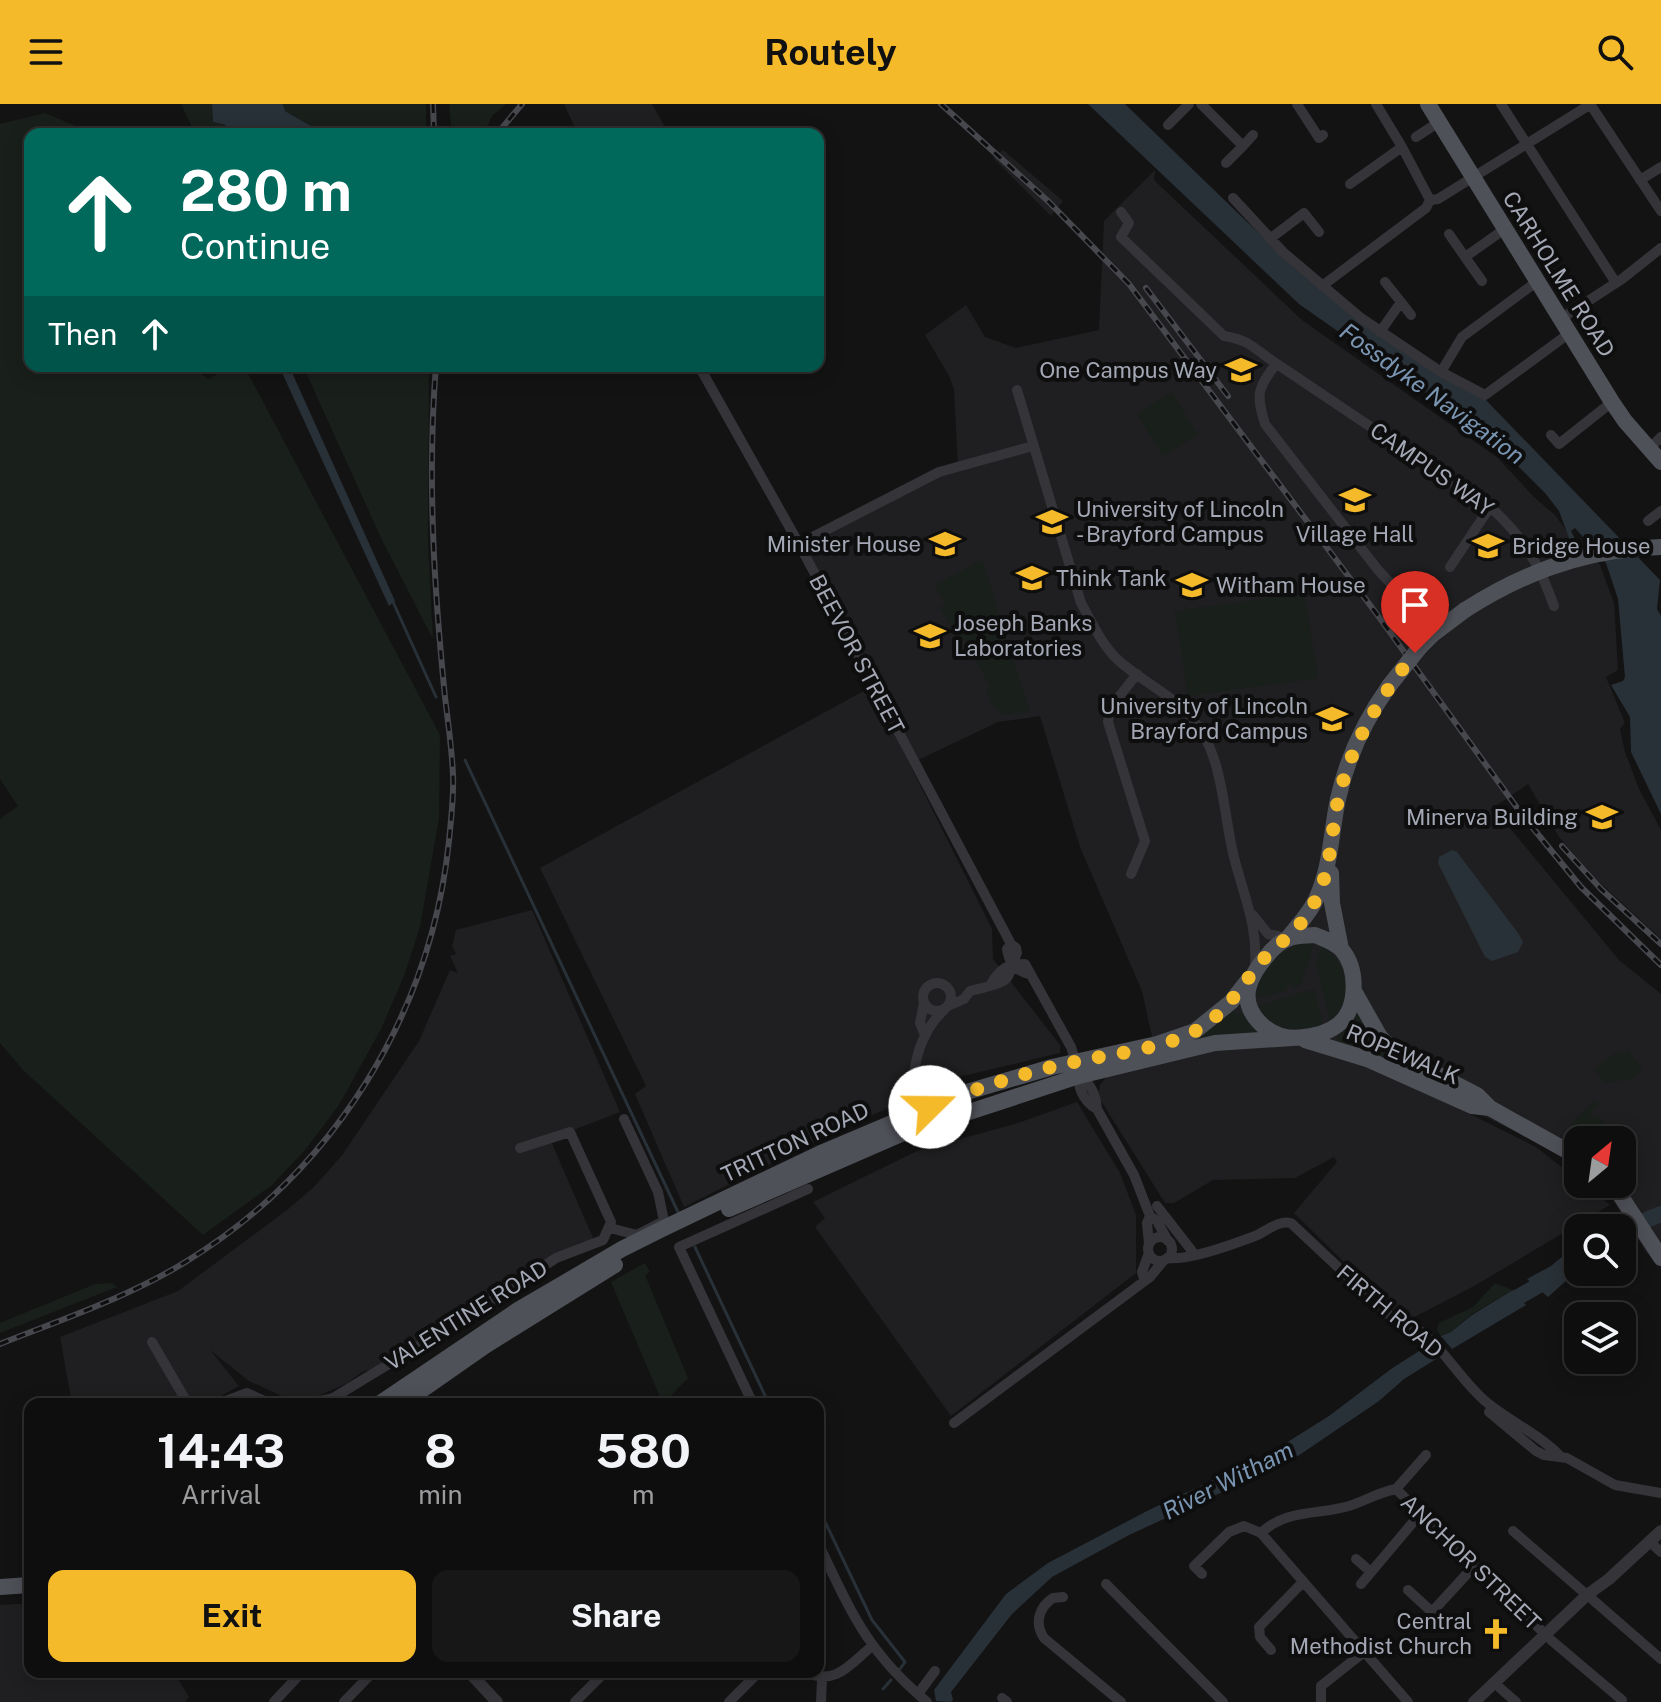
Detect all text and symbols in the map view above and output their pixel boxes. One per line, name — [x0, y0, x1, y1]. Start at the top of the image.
icon: menu — [24, 30, 68, 74]
icon: search — [1593, 30, 1637, 74]
text: Routely — [764, 31, 897, 73]
text: 280 m — [180, 158, 352, 224]
icon: ahead — [48, 160, 152, 264]
street label: CARHOLME ROAD — [1498, 186, 1620, 362]
text: Continue — [180, 225, 330, 267]
icon: ahead — [133, 312, 177, 356]
text: Then — [48, 316, 117, 352]
water label: Fossdyke Navigation — [1335, 317, 1530, 470]
school or university icon: One Campus Way — [1224, 353, 1258, 387]
place label: One Campus Way — [1039, 357, 1217, 383]
street label: CAMPUS WAY — [1365, 417, 1499, 522]
school or university icon: Village Hall — [1338, 483, 1372, 517]
place label: University of Lincoln - Brayford Campus — [1076, 496, 1284, 547]
school or university icon: University of Lincoln - Brayford Campus — [1035, 505, 1069, 539]
place label: Village Hall — [1296, 521, 1414, 547]
school or university icon: Minister House — [928, 527, 962, 561]
school or university icon: Bridge House — [1471, 529, 1505, 563]
place label: Minister House — [767, 531, 921, 557]
place label: Bridge House — [1512, 533, 1650, 559]
school or university icon: Think Tank — [1015, 561, 1049, 595]
place label: Think Tank — [1056, 565, 1167, 591]
school or university icon: Witham House — [1175, 568, 1209, 602]
street label: BEEVOR STREET — [804, 570, 910, 738]
pin — [1381, 571, 1449, 653]
place label: Witham House — [1216, 572, 1366, 598]
icon: arrive — [1393, 583, 1437, 627]
place label: Joseph Banks Laboratories — [954, 610, 1092, 661]
school or university icon: Joseph Banks Laboratories — [913, 619, 947, 653]
place label: University of Lincoln Brayford Campus — [1100, 693, 1308, 744]
school or university icon: University of Lincoln Brayford Campus — [1315, 702, 1349, 736]
school or university icon: Minerva Building — [1585, 800, 1619, 834]
place label: Minerva Building — [1406, 804, 1578, 830]
street label: ROPEWALK — [1343, 1019, 1463, 1089]
position arrow — [888, 1065, 972, 1149]
street label: TRITTON ROAD — [717, 1096, 873, 1188]
north arrow — [1564, 1126, 1636, 1198]
map controls — [1564, 1126, 1636, 1374]
button: search — [1564, 1214, 1636, 1286]
street label: VALENTINE ROAD — [380, 1254, 552, 1376]
street label: FIRTH ROAD — [1332, 1259, 1448, 1363]
button: layers — [1564, 1302, 1636, 1374]
text: 14:43 — [157, 1422, 285, 1479]
text: 8 — [424, 1422, 457, 1479]
text: 580 — [596, 1422, 691, 1479]
water label: River Witham — [1157, 1435, 1298, 1525]
text: Arrival — [181, 1479, 261, 1510]
text: min — [418, 1479, 462, 1510]
text: m — [632, 1479, 654, 1510]
street label: ANCHOR STREET — [1396, 1489, 1546, 1635]
button: Exit — [48, 1570, 416, 1662]
button: Share — [432, 1570, 800, 1662]
place label: Central Methodist Church — [1290, 1608, 1472, 1659]
church icon: Central Methodist Church — [1479, 1617, 1513, 1651]

